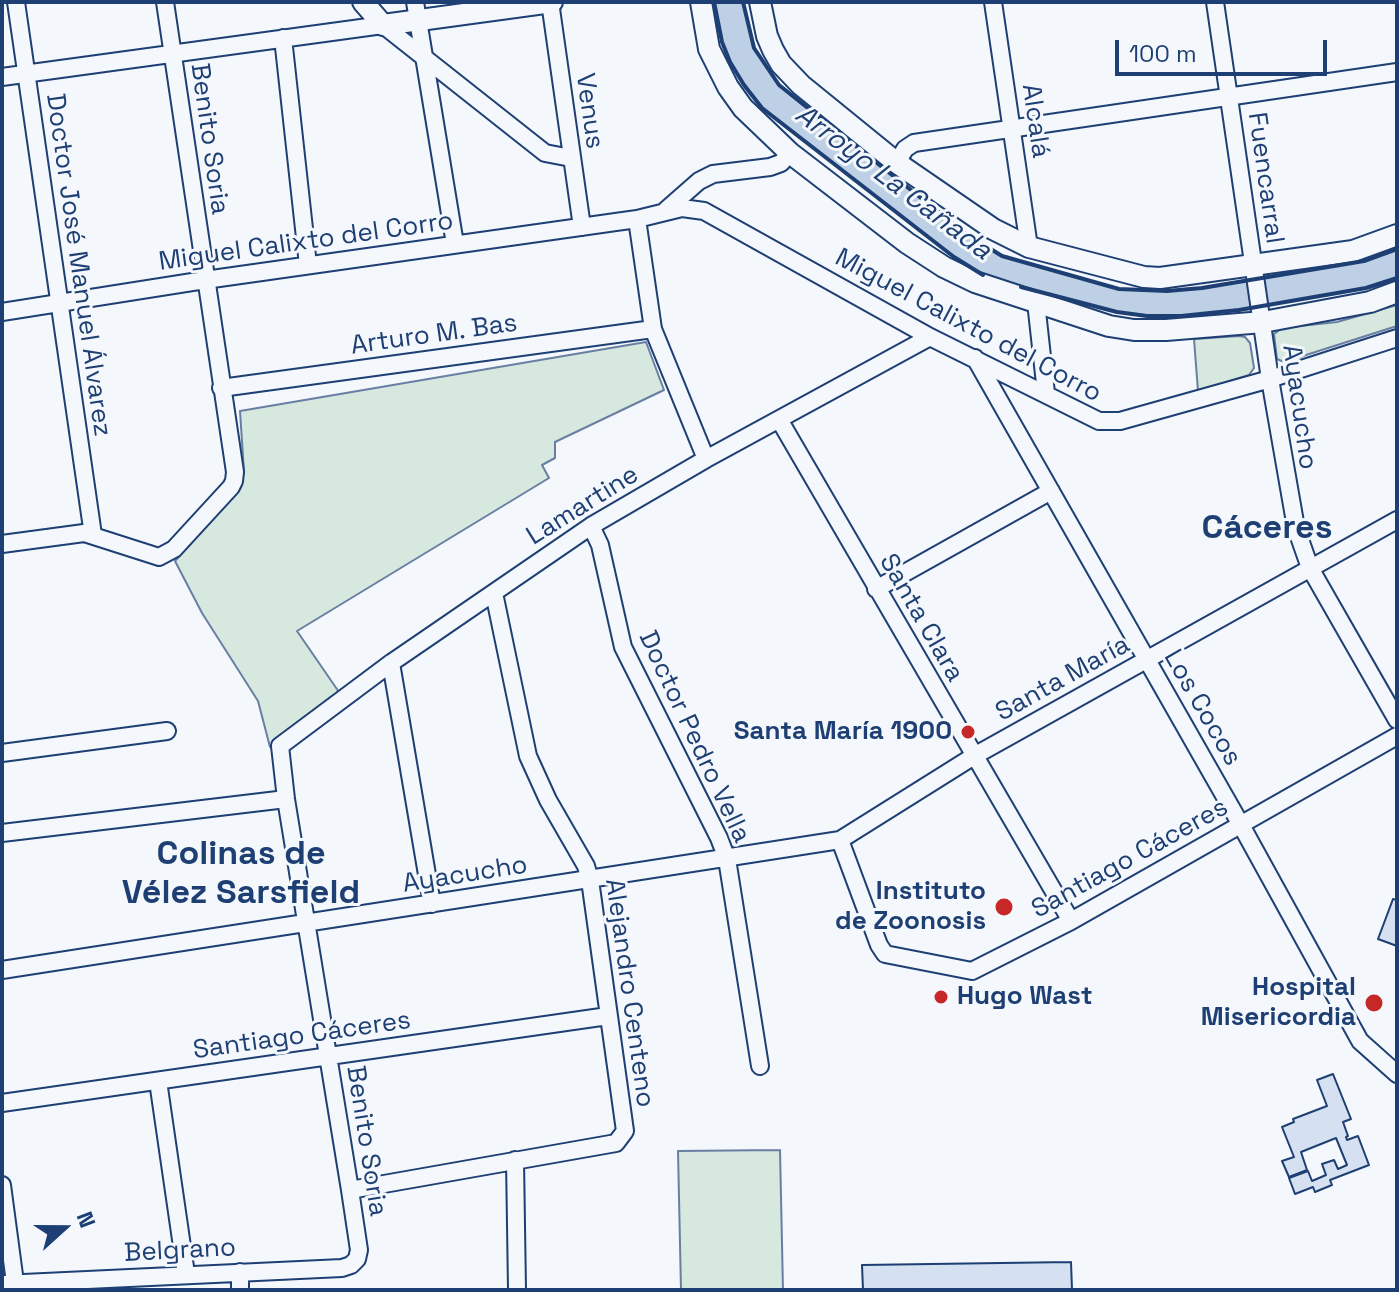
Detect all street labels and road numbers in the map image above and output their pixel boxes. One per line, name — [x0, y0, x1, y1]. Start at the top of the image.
street label: Benito Soria — [183, 61, 235, 217]
street label: Venus — [568, 71, 610, 151]
street label: Alcalá — [1014, 82, 1056, 160]
street label: Doctor José Manuel Álvarez — [39, 92, 117, 438]
street label: Fuencarral — [1240, 110, 1290, 246]
street label: Miguel Calixto del Corro — [157, 206, 455, 278]
street label: Miguel Calixto del Corro — [830, 242, 1106, 410]
street label: Arturo M. Bas — [349, 308, 519, 362]
street label: Ayacucho — [1275, 342, 1323, 472]
street label: Lamartine — [521, 459, 645, 553]
street label: Santa Clara — [872, 549, 970, 687]
street label: Doctor Pedro Vella — [631, 626, 757, 848]
street label: Santa María — [990, 629, 1136, 729]
street label: Los Cocos — [1156, 645, 1248, 771]
street label: Santiago Cáceres — [1026, 792, 1234, 926]
street label: Ayacucho — [400, 850, 530, 900]
street label: Alejandro Centeno — [597, 877, 661, 1109]
street label: Santiago Cáceres — [191, 1005, 413, 1067]
street label: Benito Soria — [339, 1063, 393, 1219]
street label: Belgrano — [123, 1232, 237, 1270]

